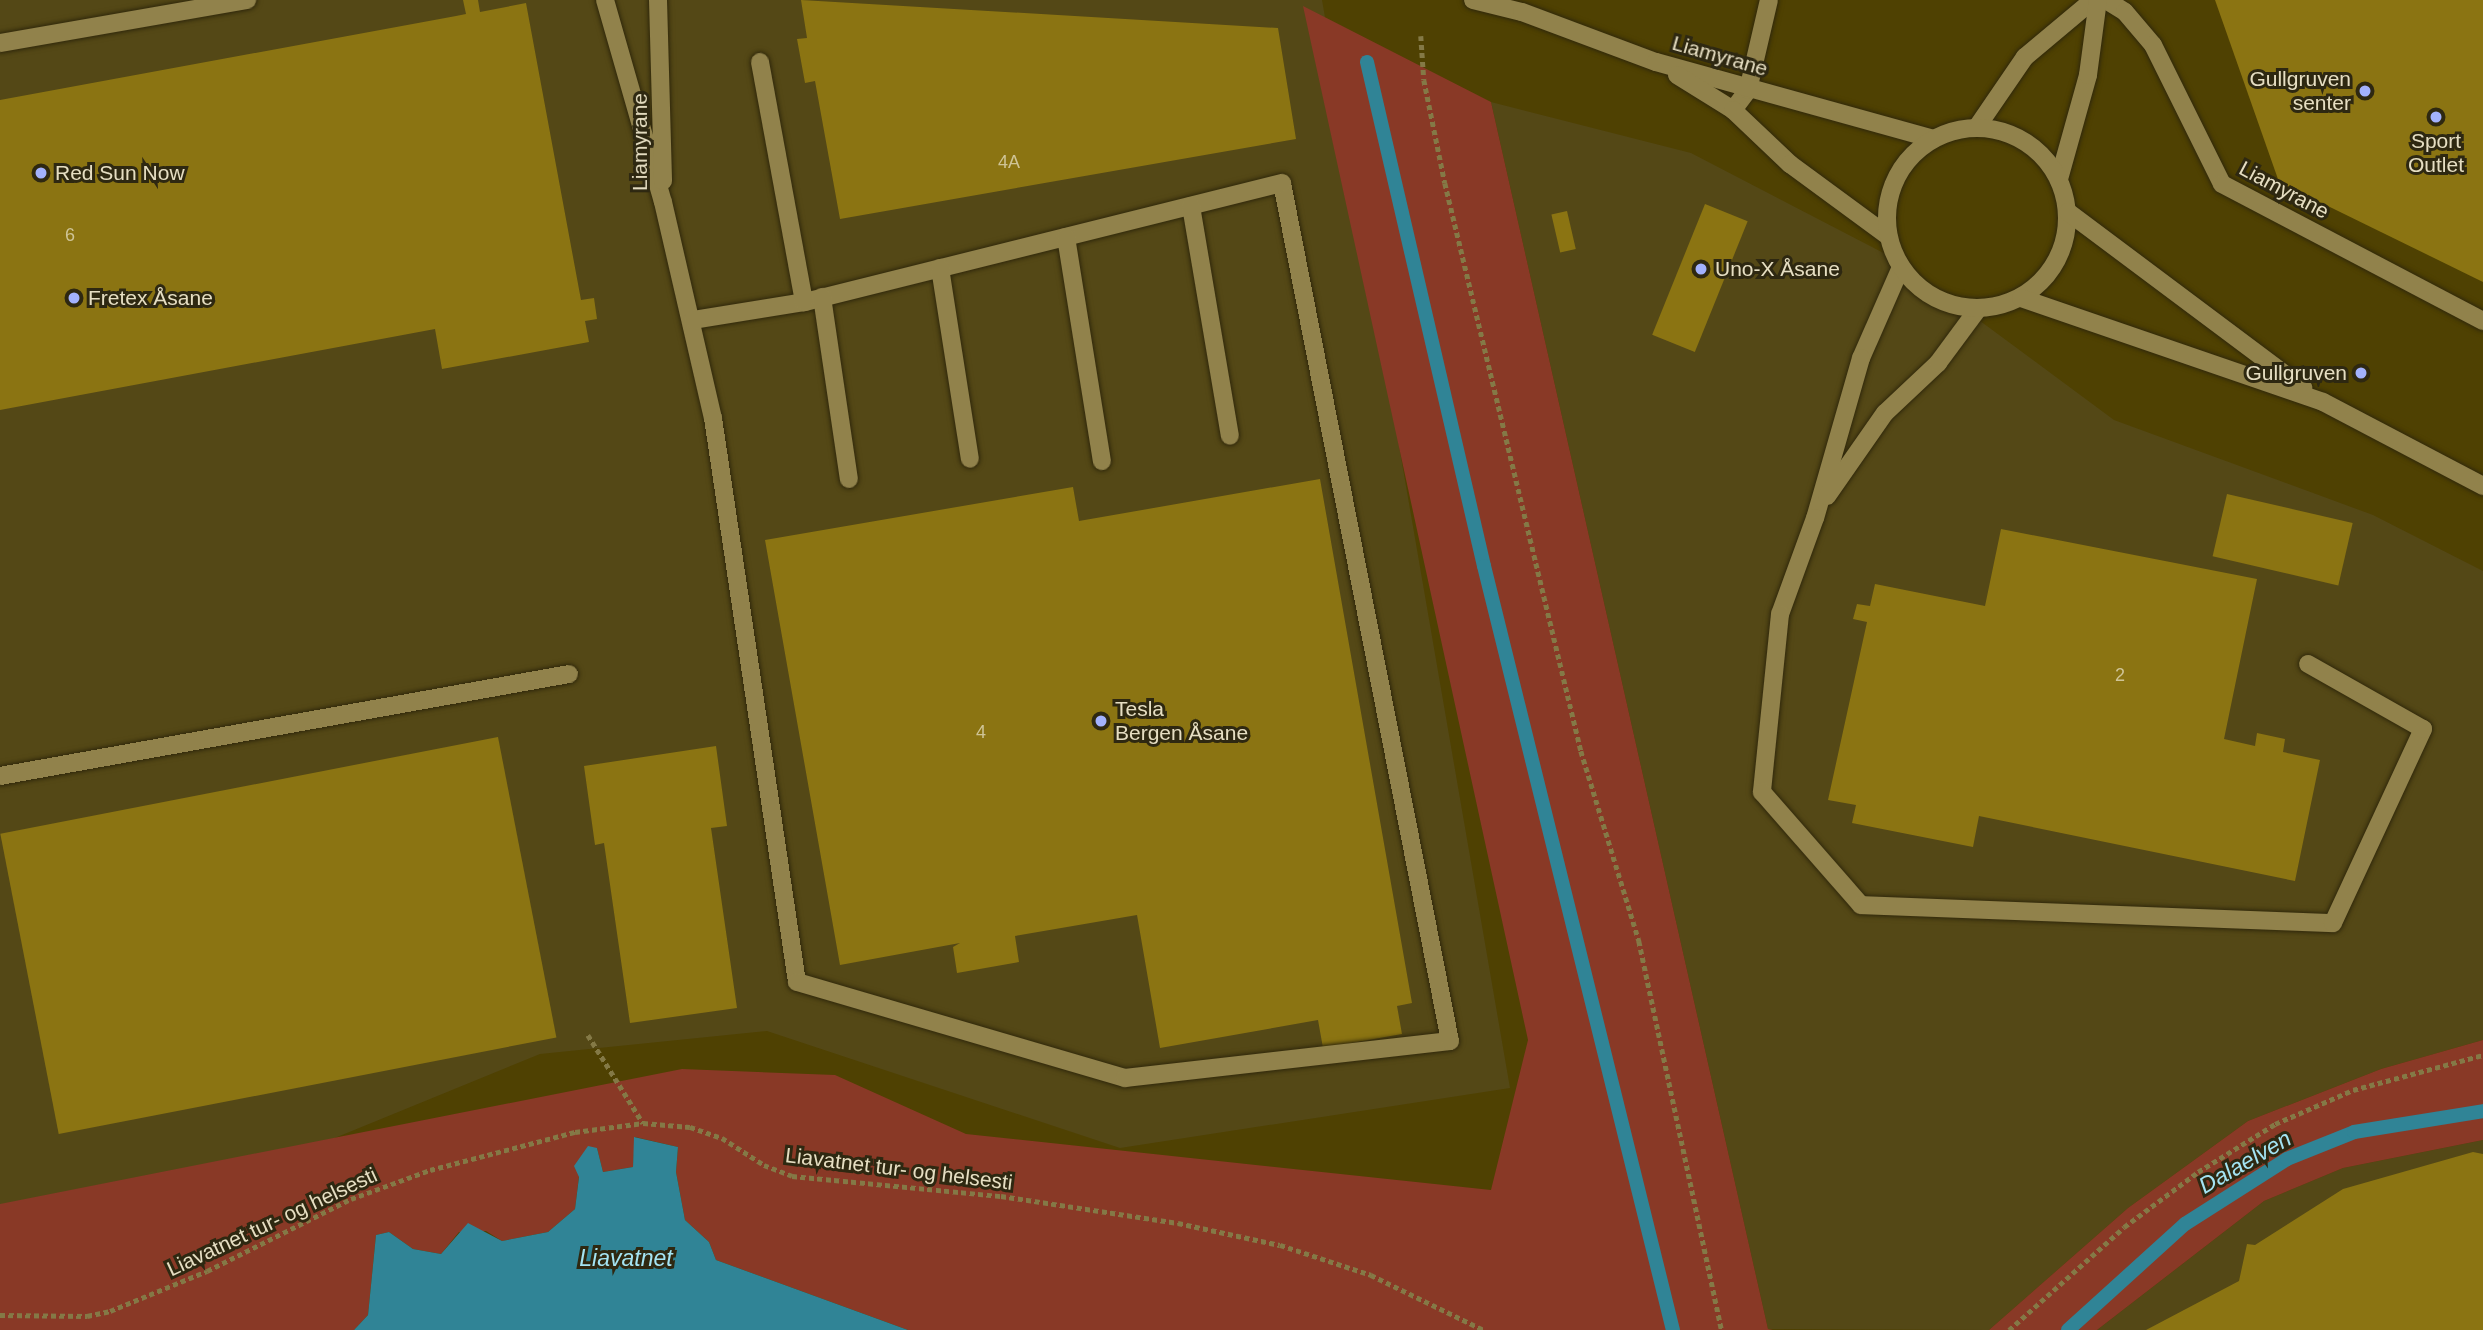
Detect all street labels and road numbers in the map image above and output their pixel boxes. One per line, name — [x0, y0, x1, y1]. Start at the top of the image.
street label: Liamyrane — [1669, 30, 1771, 82]
street label: Liamyrane — [627, 93, 653, 191]
street label: Liamyrane — [2235, 156, 2333, 224]
street label: Liavatnet tur- og helsesti — [784, 1143, 1014, 1195]
street label: Liavatnet tur- og helsesti — [163, 1162, 381, 1282]

